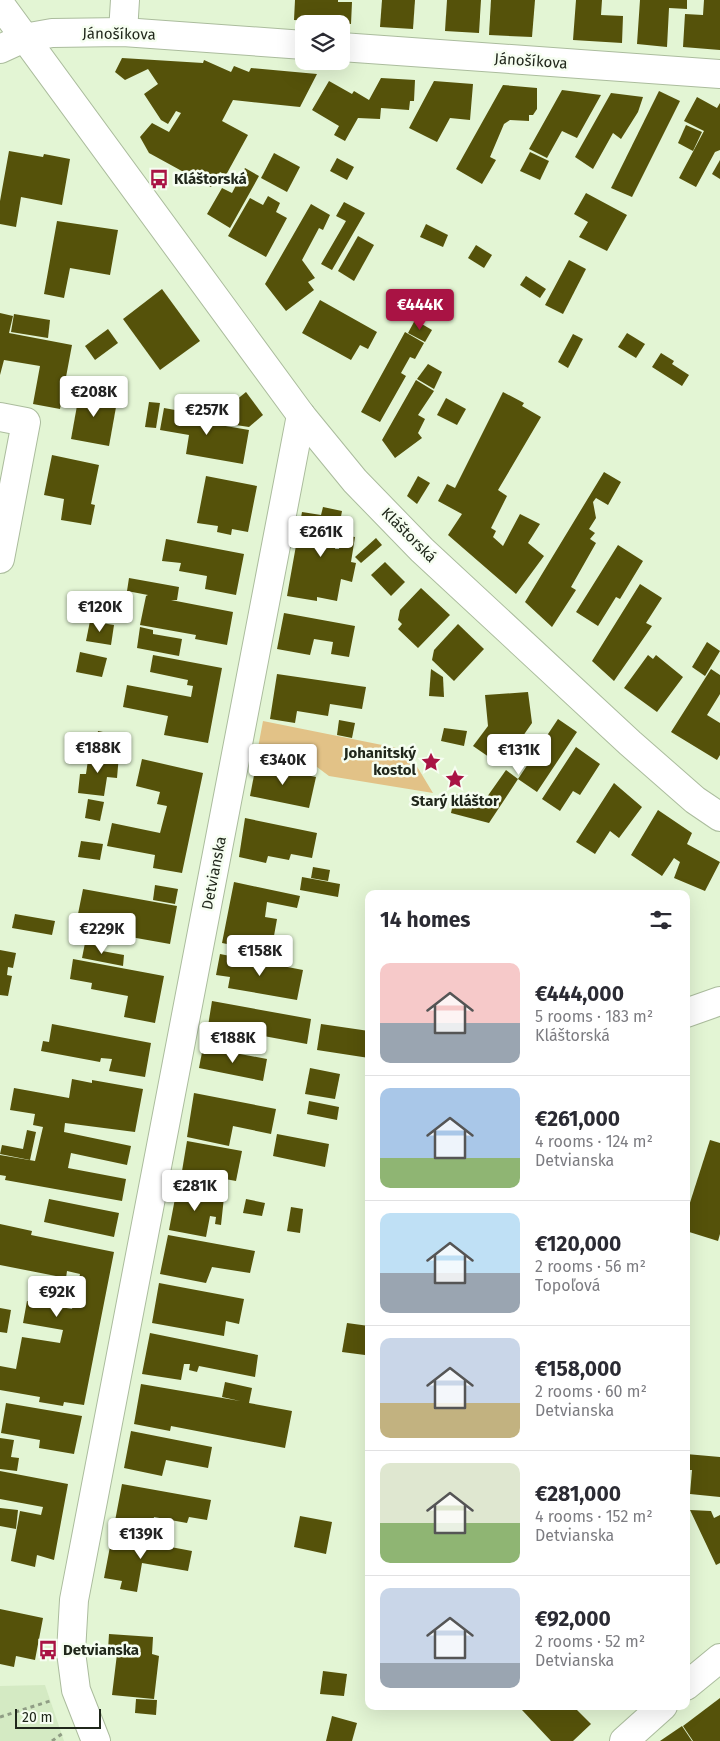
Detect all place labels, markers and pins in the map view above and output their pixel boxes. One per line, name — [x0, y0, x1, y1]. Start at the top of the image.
bus stop icon: Kláštorská — [148, 168, 170, 190]
place label: Kláštorská — [174, 170, 247, 188]
pin: €444K — [385, 288, 455, 331]
pin: €208K — [59, 376, 129, 418]
pin: €257K — [172, 394, 242, 436]
pin: €261K — [286, 516, 356, 558]
pin: €120K — [65, 590, 135, 633]
pin: €188K — [63, 732, 133, 774]
pin: €131K — [484, 734, 554, 776]
pin: €340K — [248, 744, 318, 786]
place label: Johanitský kostol — [343, 744, 417, 779]
place icon: Johanitský kostol — [420, 751, 442, 773]
place icon: Starý kláštor — [444, 768, 466, 790]
place label: Starý kláštor — [411, 792, 500, 810]
pin: €229K — [67, 912, 137, 955]
pin: €158K — [225, 934, 295, 977]
pin: €188K — [198, 1022, 268, 1064]
pin: €281K — [160, 1170, 230, 1212]
pin: €92K — [27, 1276, 87, 1318]
pin: €139K — [106, 1518, 176, 1560]
bus stop icon: Detvianska — [37, 1639, 59, 1661]
place label: Detvianska — [63, 1641, 139, 1659]

